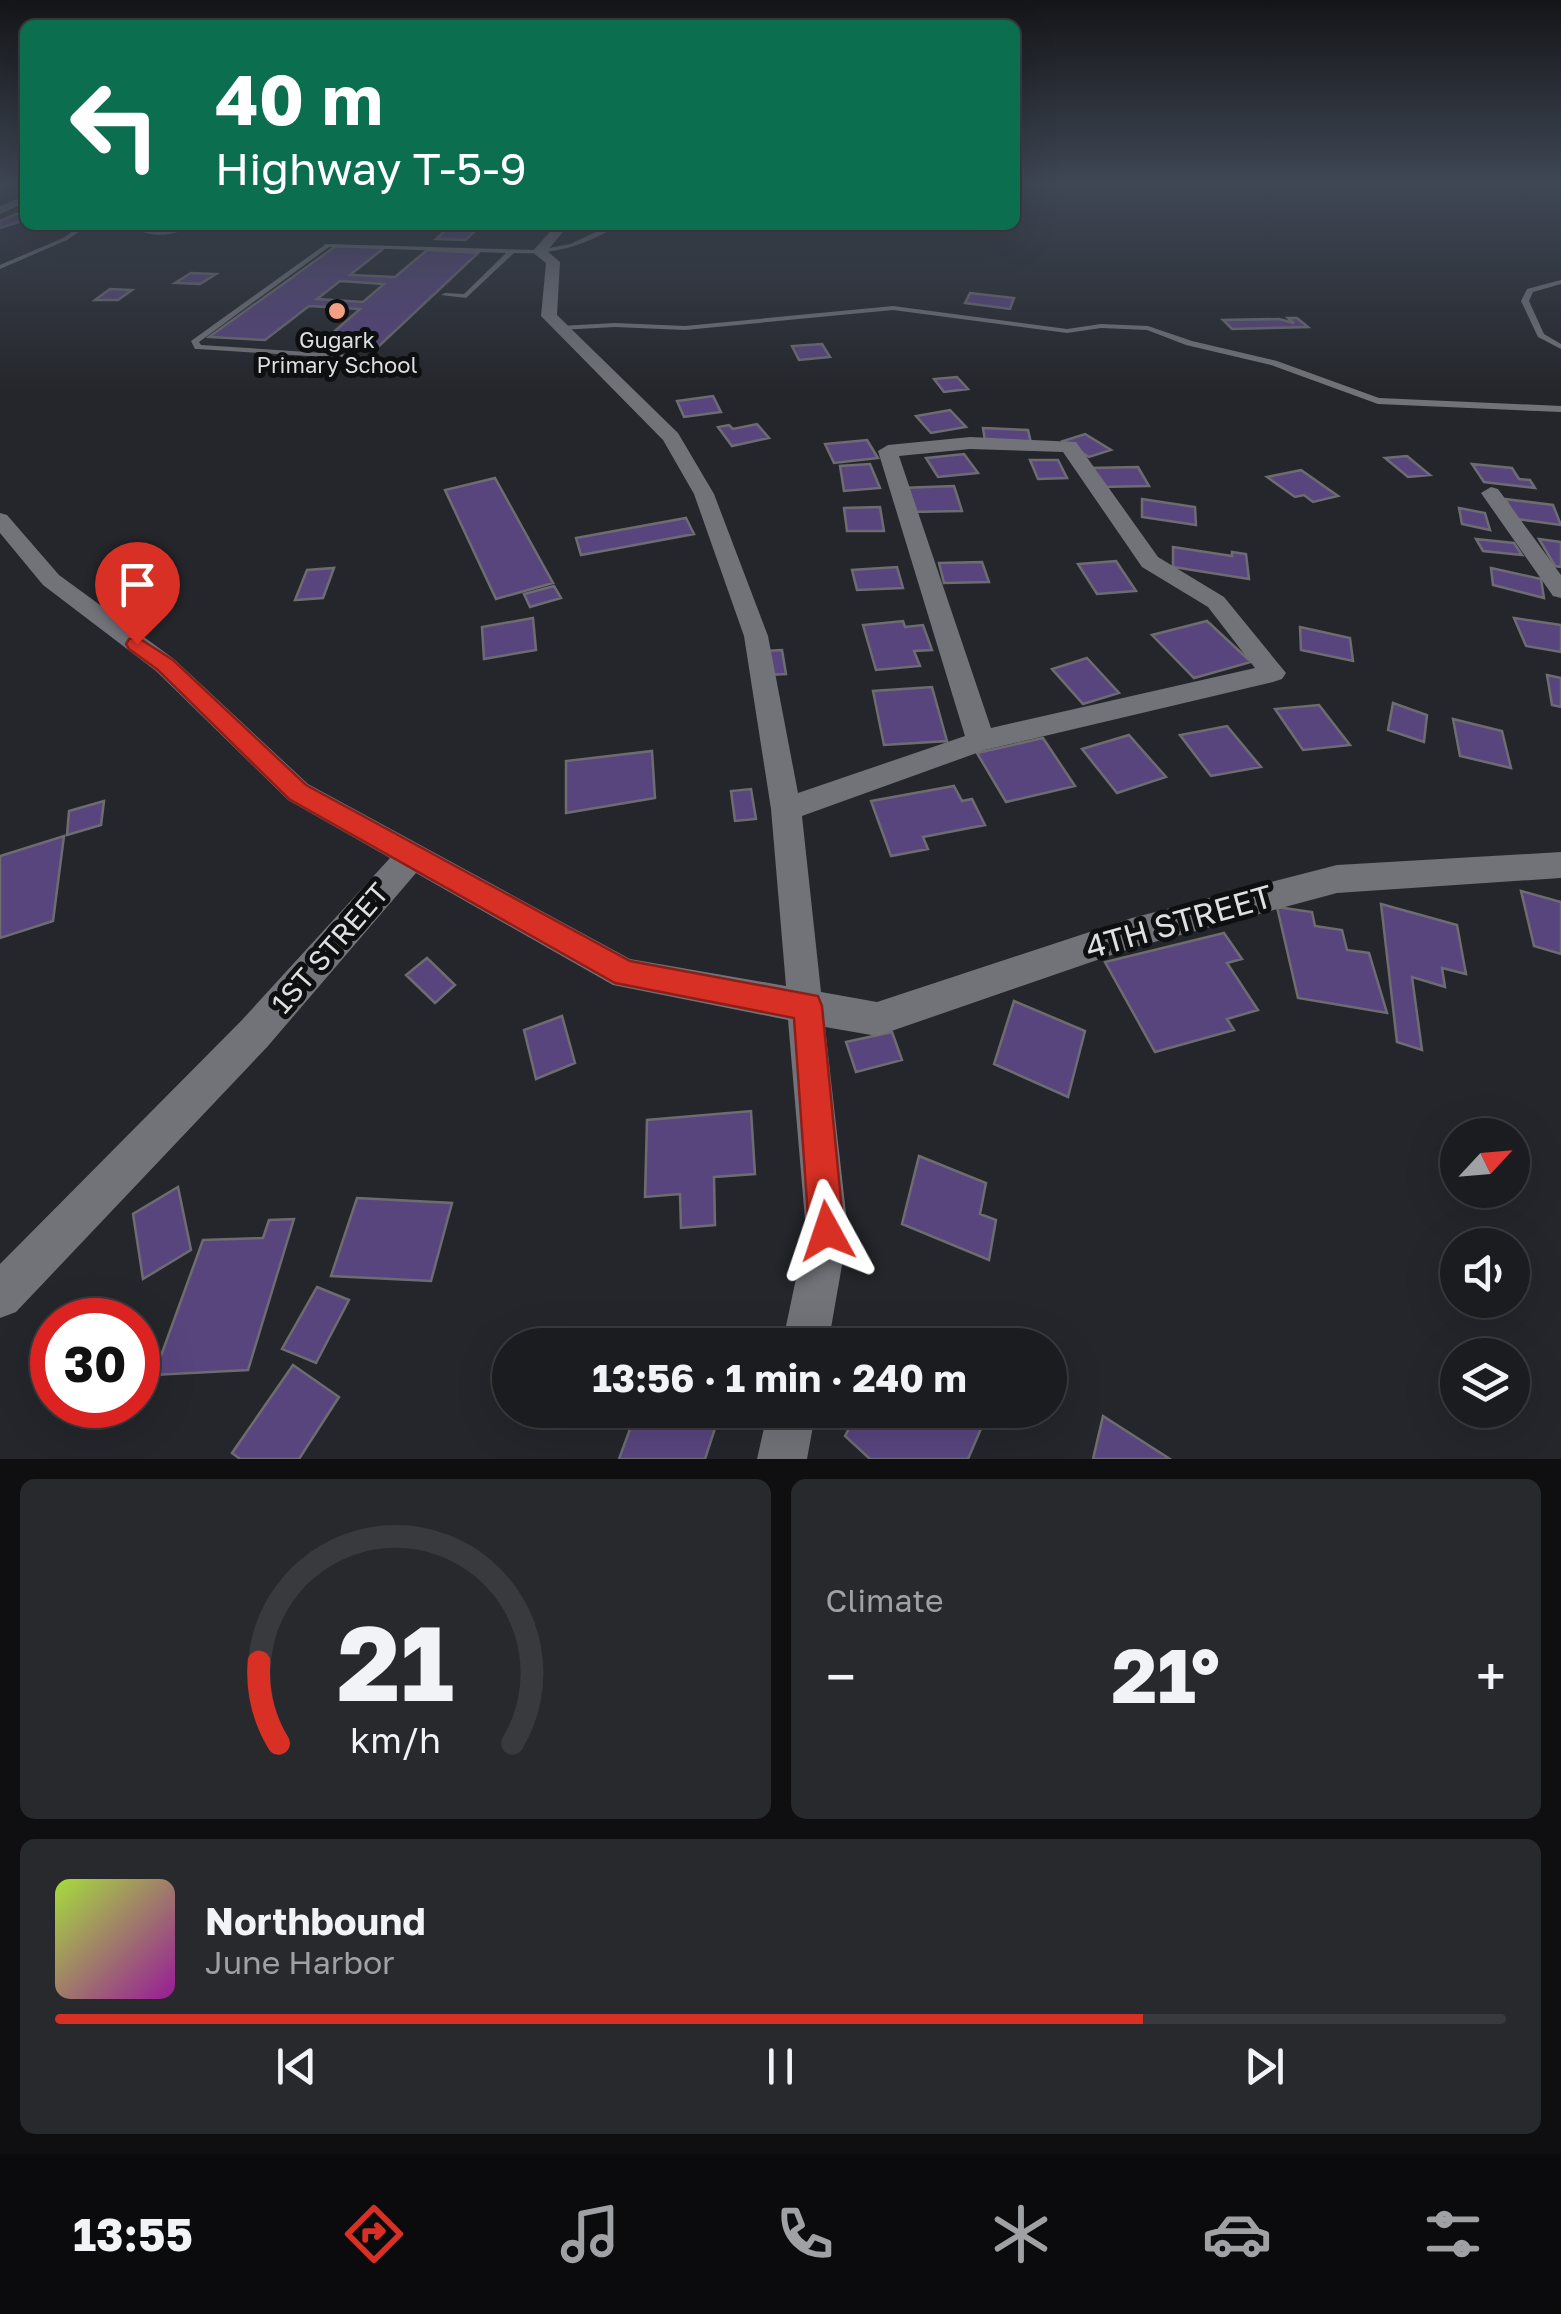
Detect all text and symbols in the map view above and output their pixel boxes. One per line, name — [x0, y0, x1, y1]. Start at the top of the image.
text: 40 m — [215, 56, 383, 140]
icon: left — [50, 60, 180, 190]
text: Highway T-5-9 — [215, 141, 527, 195]
marker: Gugark Primary School — [326, 300, 348, 322]
place label: Gugark Primary School — [257, 326, 417, 378]
pin — [95, 542, 180, 645]
icon: arrive — [110, 557, 165, 612]
street label: 1ST STREET — [264, 876, 395, 1019]
street label: 4TH STREET — [1081, 876, 1277, 966]
north arrow — [1440, 1118, 1530, 1208]
map controls — [1440, 1118, 1530, 1428]
position arrow — [775, 1179, 879, 1283]
button: sound — [1440, 1228, 1530, 1318]
speed limit sign: 30 — [30, 1298, 160, 1428]
button: layers — [1440, 1338, 1530, 1428]
text: 13:56 · 1 min · 240 m — [592, 1355, 967, 1400]
text: Climate — [826, 1581, 944, 1619]
text: 21 — [337, 1599, 454, 1724]
text: 21° — [1111, 1629, 1220, 1720]
text: − — [826, 1643, 856, 1709]
text: + — [1476, 1643, 1506, 1709]
text: km/h — [350, 1718, 441, 1761]
text: Northbound — [205, 1898, 426, 1943]
text: June Harbor — [205, 1943, 395, 1981]
icon: previous — [269, 2039, 324, 2094]
icon: pause — [753, 2039, 808, 2094]
icon: next — [1237, 2039, 1292, 2094]
icon: directions — [339, 2199, 409, 2269]
icon: music — [555, 2199, 625, 2269]
icon: phone — [770, 2199, 840, 2269]
icon: climate — [986, 2199, 1056, 2269]
icon: car — [1202, 2199, 1272, 2269]
icon: filters — [1418, 2199, 1488, 2269]
text: 13:55 — [73, 2207, 193, 2261]

